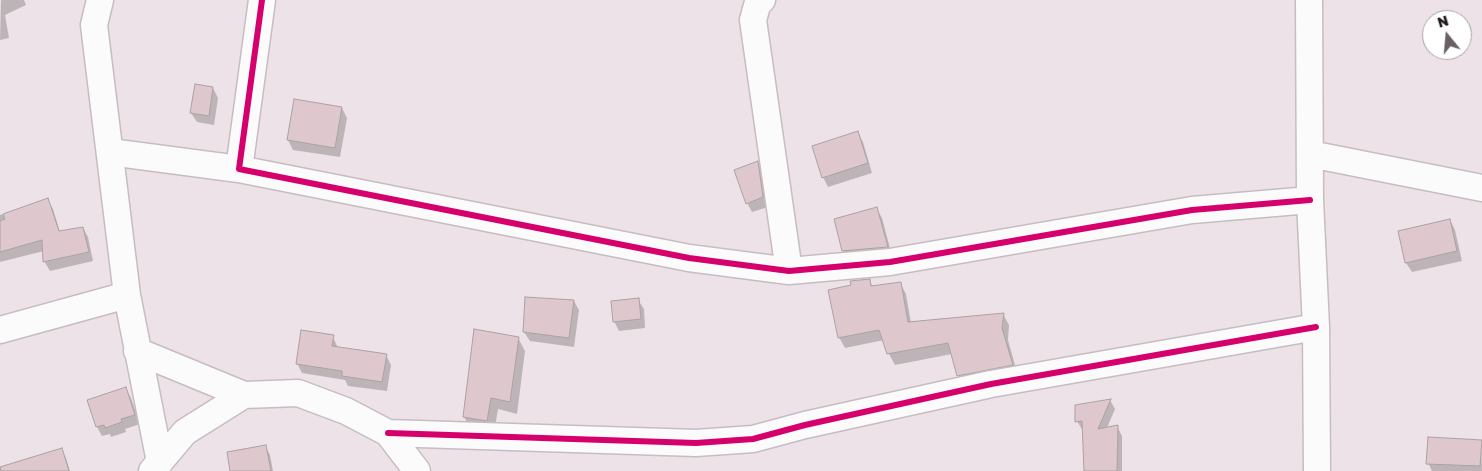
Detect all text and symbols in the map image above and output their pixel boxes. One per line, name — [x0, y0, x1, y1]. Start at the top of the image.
north arrow — [1422, 10, 1472, 60]
text: N — [1435, 11, 1450, 31]

